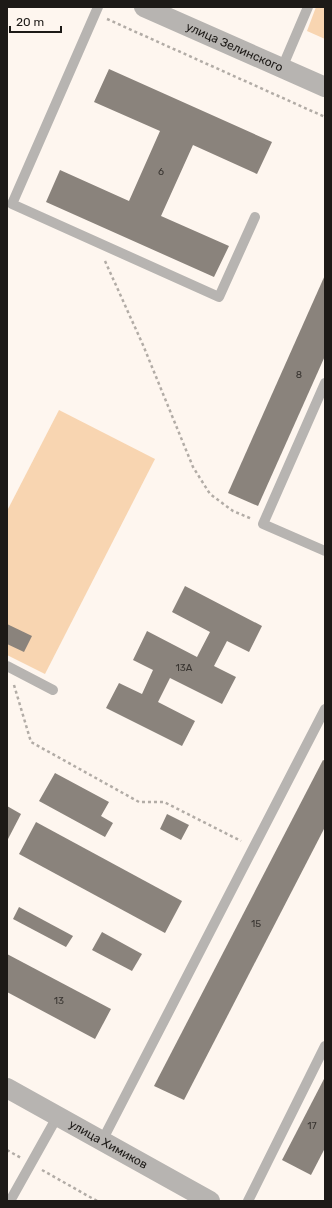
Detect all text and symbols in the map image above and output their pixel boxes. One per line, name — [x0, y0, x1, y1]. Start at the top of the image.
scale bar — [10, 8, 61, 34]
text: 20 m — [16, 15, 44, 29]
street label: улица Зелинского — [184, 19, 285, 75]
house number: 6 — [158, 166, 164, 178]
house number: 8 — [296, 369, 302, 381]
house number: 13А — [176, 662, 193, 674]
house number: 15 — [251, 918, 261, 930]
house number: 13 — [54, 995, 64, 1007]
street label: улица Химиков — [67, 1117, 150, 1172]
house number: 17 — [307, 1120, 317, 1132]

